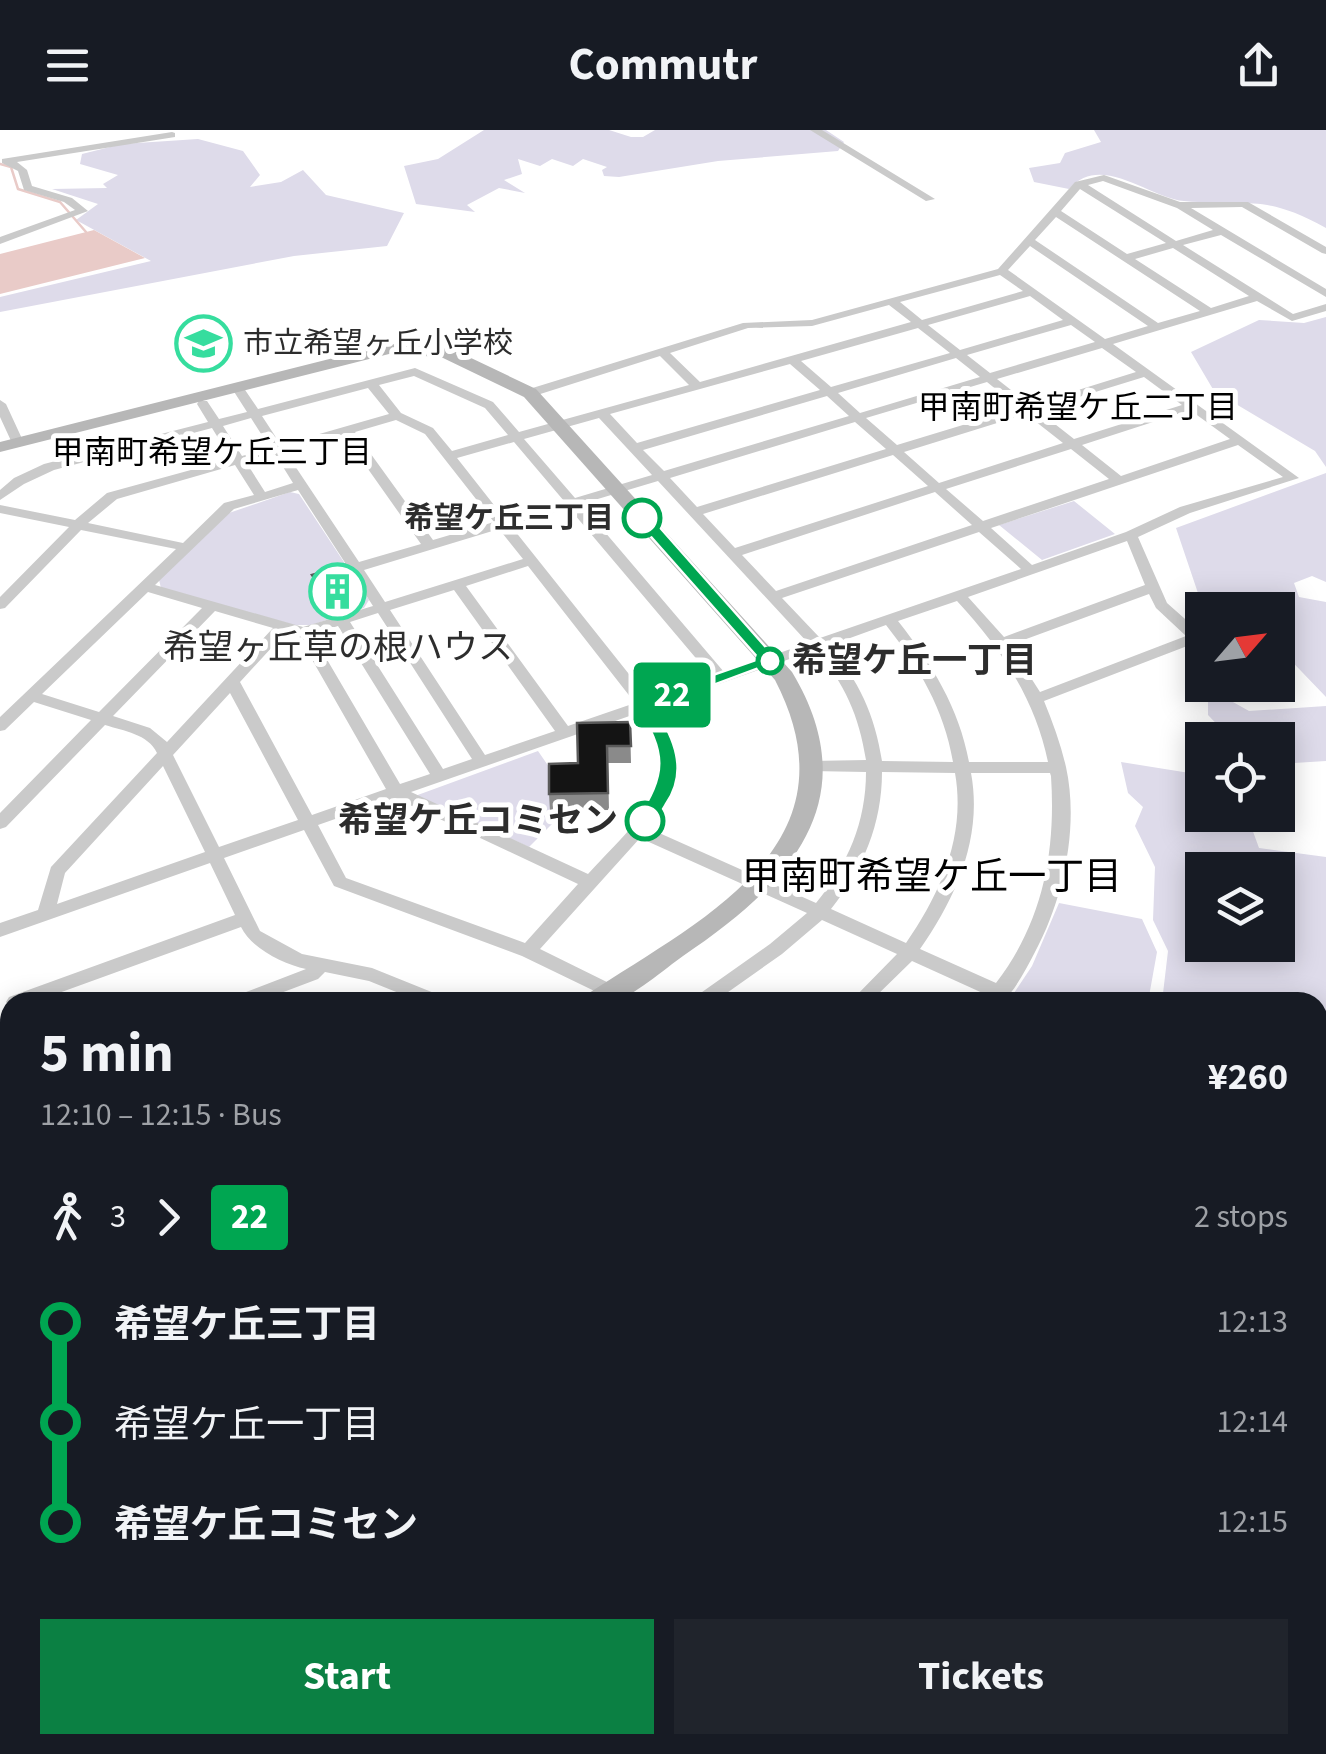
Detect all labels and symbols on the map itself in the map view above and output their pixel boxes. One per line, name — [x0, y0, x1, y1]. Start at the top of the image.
school or university icon: 市立希望ヶ丘小学校 — [174, 313, 234, 373]
place label: 市立希望ヶ丘小学校 — [243, 322, 513, 365]
district label: 甲南町希望ケ丘二丁目 — [918, 385, 1238, 431]
district label: 甲南町希望ケ丘三丁目 — [52, 430, 372, 476]
place label: 希望ケ丘三丁目 — [404, 497, 614, 540]
marker: 希望ケ丘三丁目 — [623, 499, 661, 537]
building icon: 希望ヶ丘草の根ハウス — [308, 562, 368, 622]
north arrow — [1185, 592, 1295, 702]
place label: 希望ヶ丘草の根ハウス — [163, 623, 513, 673]
place label: 希望ケ丘一丁目 — [792, 636, 1037, 686]
marker: 希望ケ丘一丁目 — [757, 648, 783, 674]
line badge: 22 — [627, 662, 717, 728]
place label: 希望ケ丘コミセン — [338, 796, 618, 846]
marker: 希望ケ丘コミセン — [626, 802, 664, 840]
district label: 甲南町希望ケ丘一丁目 — [742, 850, 1122, 904]

